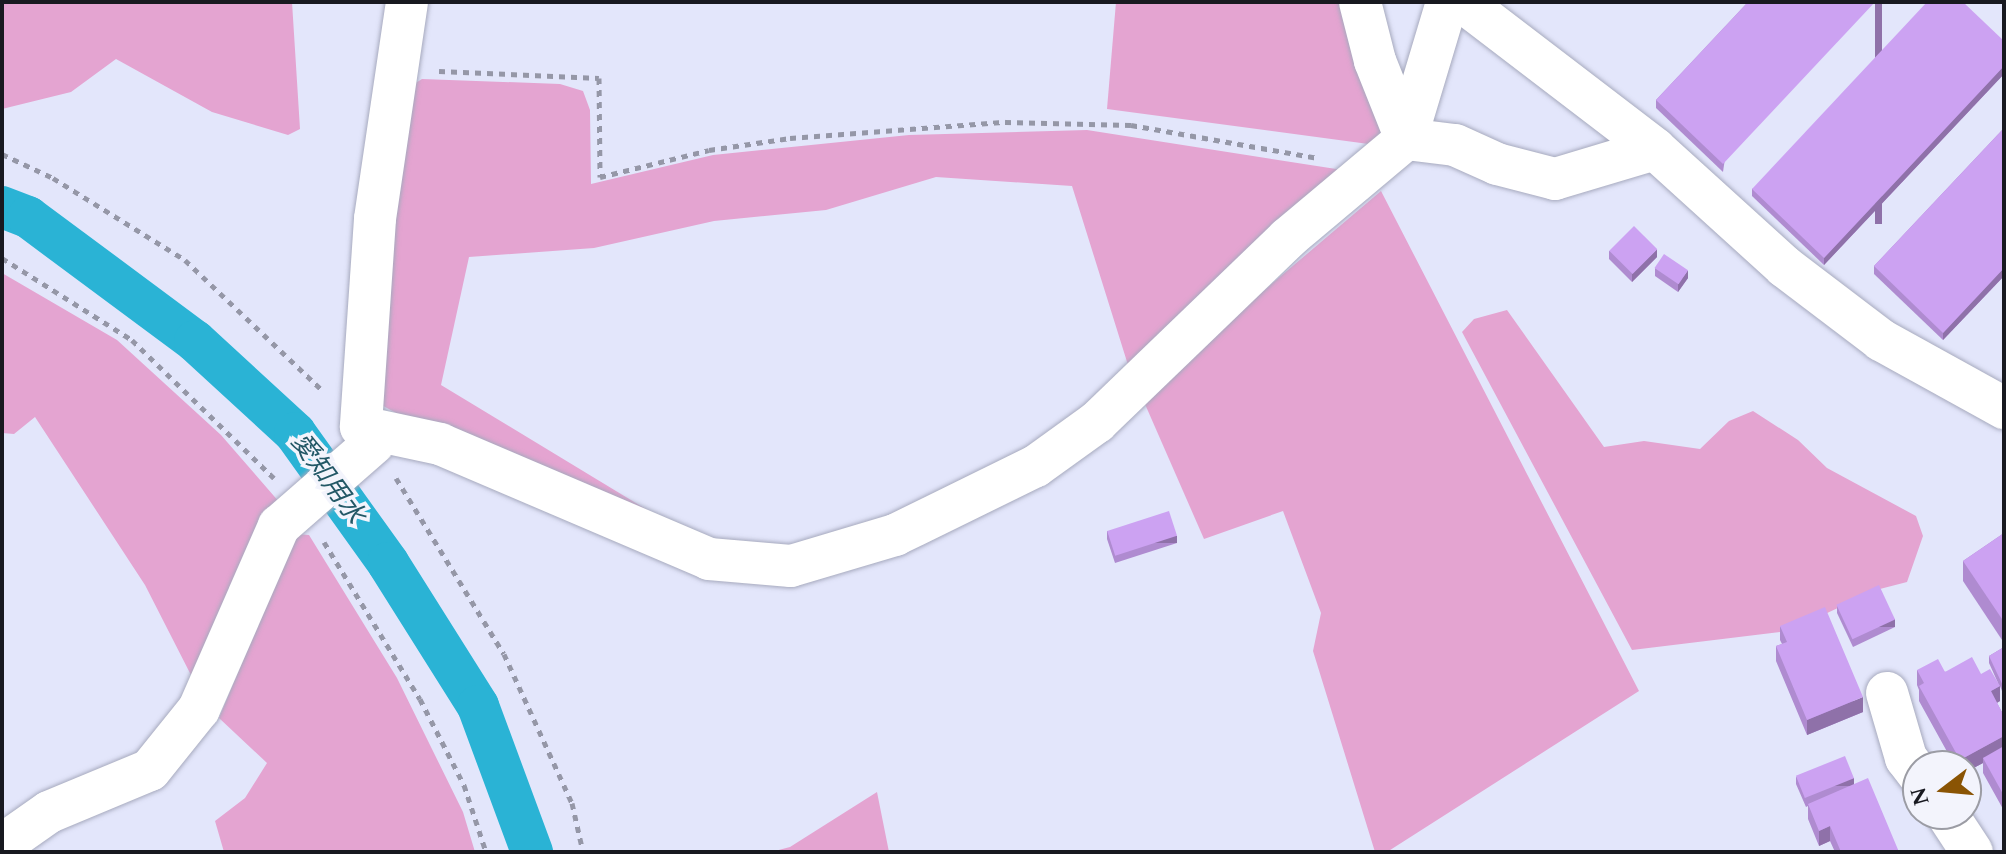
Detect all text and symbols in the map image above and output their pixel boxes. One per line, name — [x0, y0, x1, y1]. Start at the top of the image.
water label: 愛知用水 — [284, 428, 370, 530]
north arrow — [1902, 750, 1982, 830]
text: N — [1902, 783, 1939, 809]

